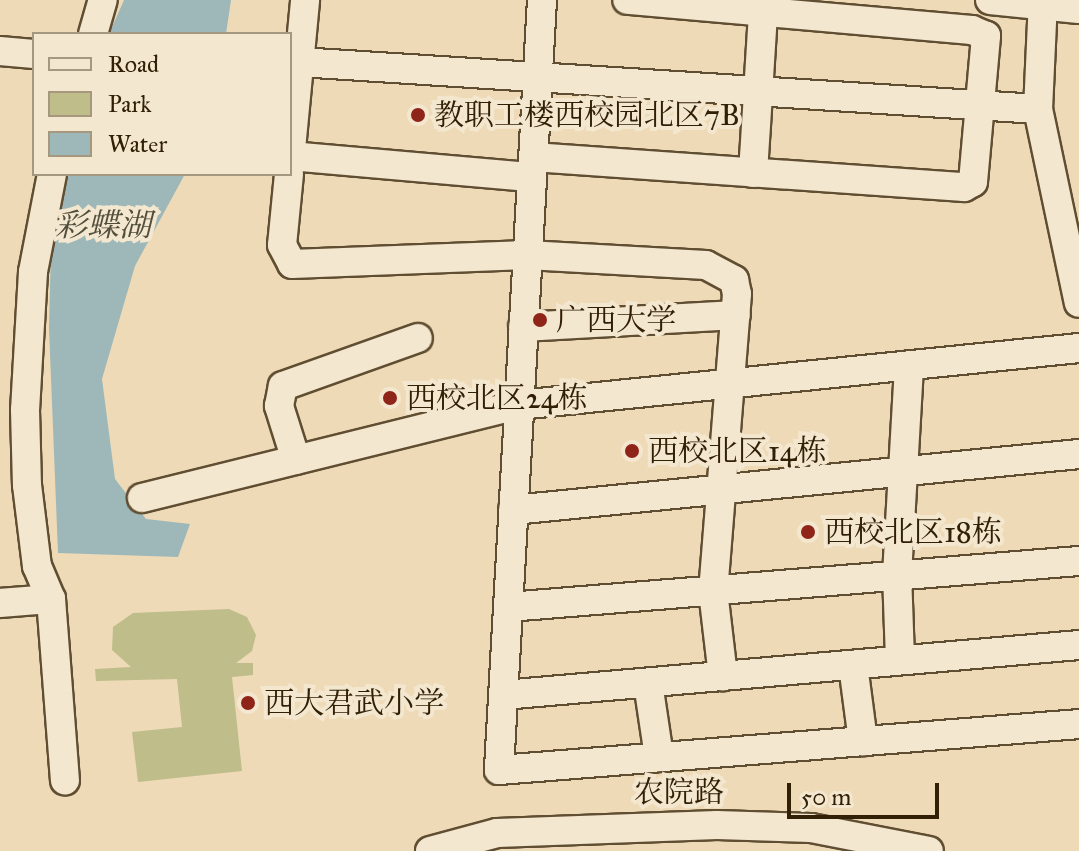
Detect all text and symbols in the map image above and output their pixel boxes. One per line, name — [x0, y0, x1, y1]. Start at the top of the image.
legend — [32, 32, 292, 176]
text: Road — [108, 49, 159, 79]
text: Park — [108, 89, 151, 119]
place label: 教职工楼西校园北区7B — [434, 97, 740, 133]
marker: 教职工楼西校园北区7B — [409, 106, 427, 124]
text: Water — [108, 129, 167, 159]
water label: 彩蝶湖 — [55, 207, 151, 245]
place label: 广西大学 — [556, 302, 676, 338]
marker: 广西大学 — [531, 311, 549, 329]
place label: 西校北区24栋 — [406, 380, 588, 416]
marker: 西校北区24栋 — [381, 389, 399, 407]
place label: 西校北区14栋 — [648, 433, 827, 469]
marker: 西校北区14栋 — [623, 442, 641, 460]
place label: 西校北区18栋 — [824, 514, 1002, 550]
marker: 西校北区18栋 — [799, 523, 817, 541]
place label: 西大君武小学 — [264, 685, 444, 721]
marker: 西大君武小学 — [239, 694, 257, 712]
scale bar — [791, 767, 943, 817]
street label: 农院路 — [634, 774, 724, 810]
text: 50 m — [801, 782, 851, 812]

